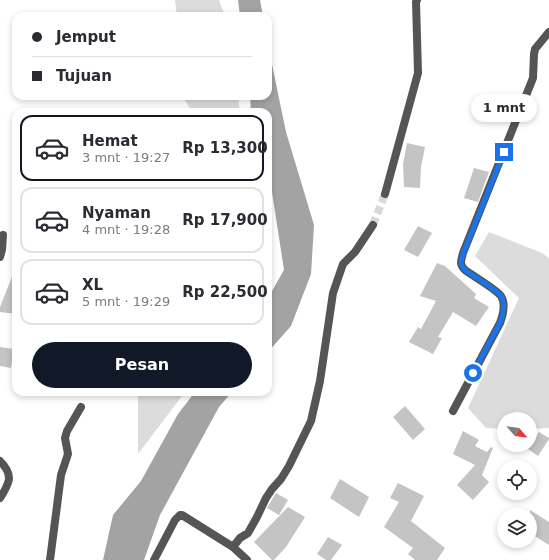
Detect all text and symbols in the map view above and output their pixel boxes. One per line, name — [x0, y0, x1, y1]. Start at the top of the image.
text: Jemput — [56, 28, 116, 46]
text: Tujuan — [56, 67, 112, 85]
callout: 1 mnt — [471, 94, 537, 122]
text: 1 mnt — [483, 100, 525, 115]
icon: car — [34, 130, 70, 166]
text: Hemat — [82, 132, 138, 150]
text: Rp 13,300 — [182, 139, 268, 157]
route end — [495, 143, 513, 161]
text: 3 mnt · 19:27 — [82, 150, 170, 165]
icon: car — [34, 202, 70, 238]
text: Nyaman — [82, 204, 151, 222]
text: Rp 17,900 — [182, 211, 268, 229]
text: 4 mnt · 19:28 — [82, 222, 170, 237]
icon: car — [34, 274, 70, 310]
text: XL — [82, 276, 103, 294]
text: Rp 22,500 — [182, 283, 268, 301]
text: 5 mnt · 19:29 — [82, 294, 170, 309]
button: Pesan — [32, 342, 252, 388]
route start — [464, 364, 482, 382]
north arrow — [497, 412, 537, 452]
map controls — [497, 412, 537, 548]
button: locate — [497, 460, 537, 500]
button: layers — [497, 508, 537, 548]

